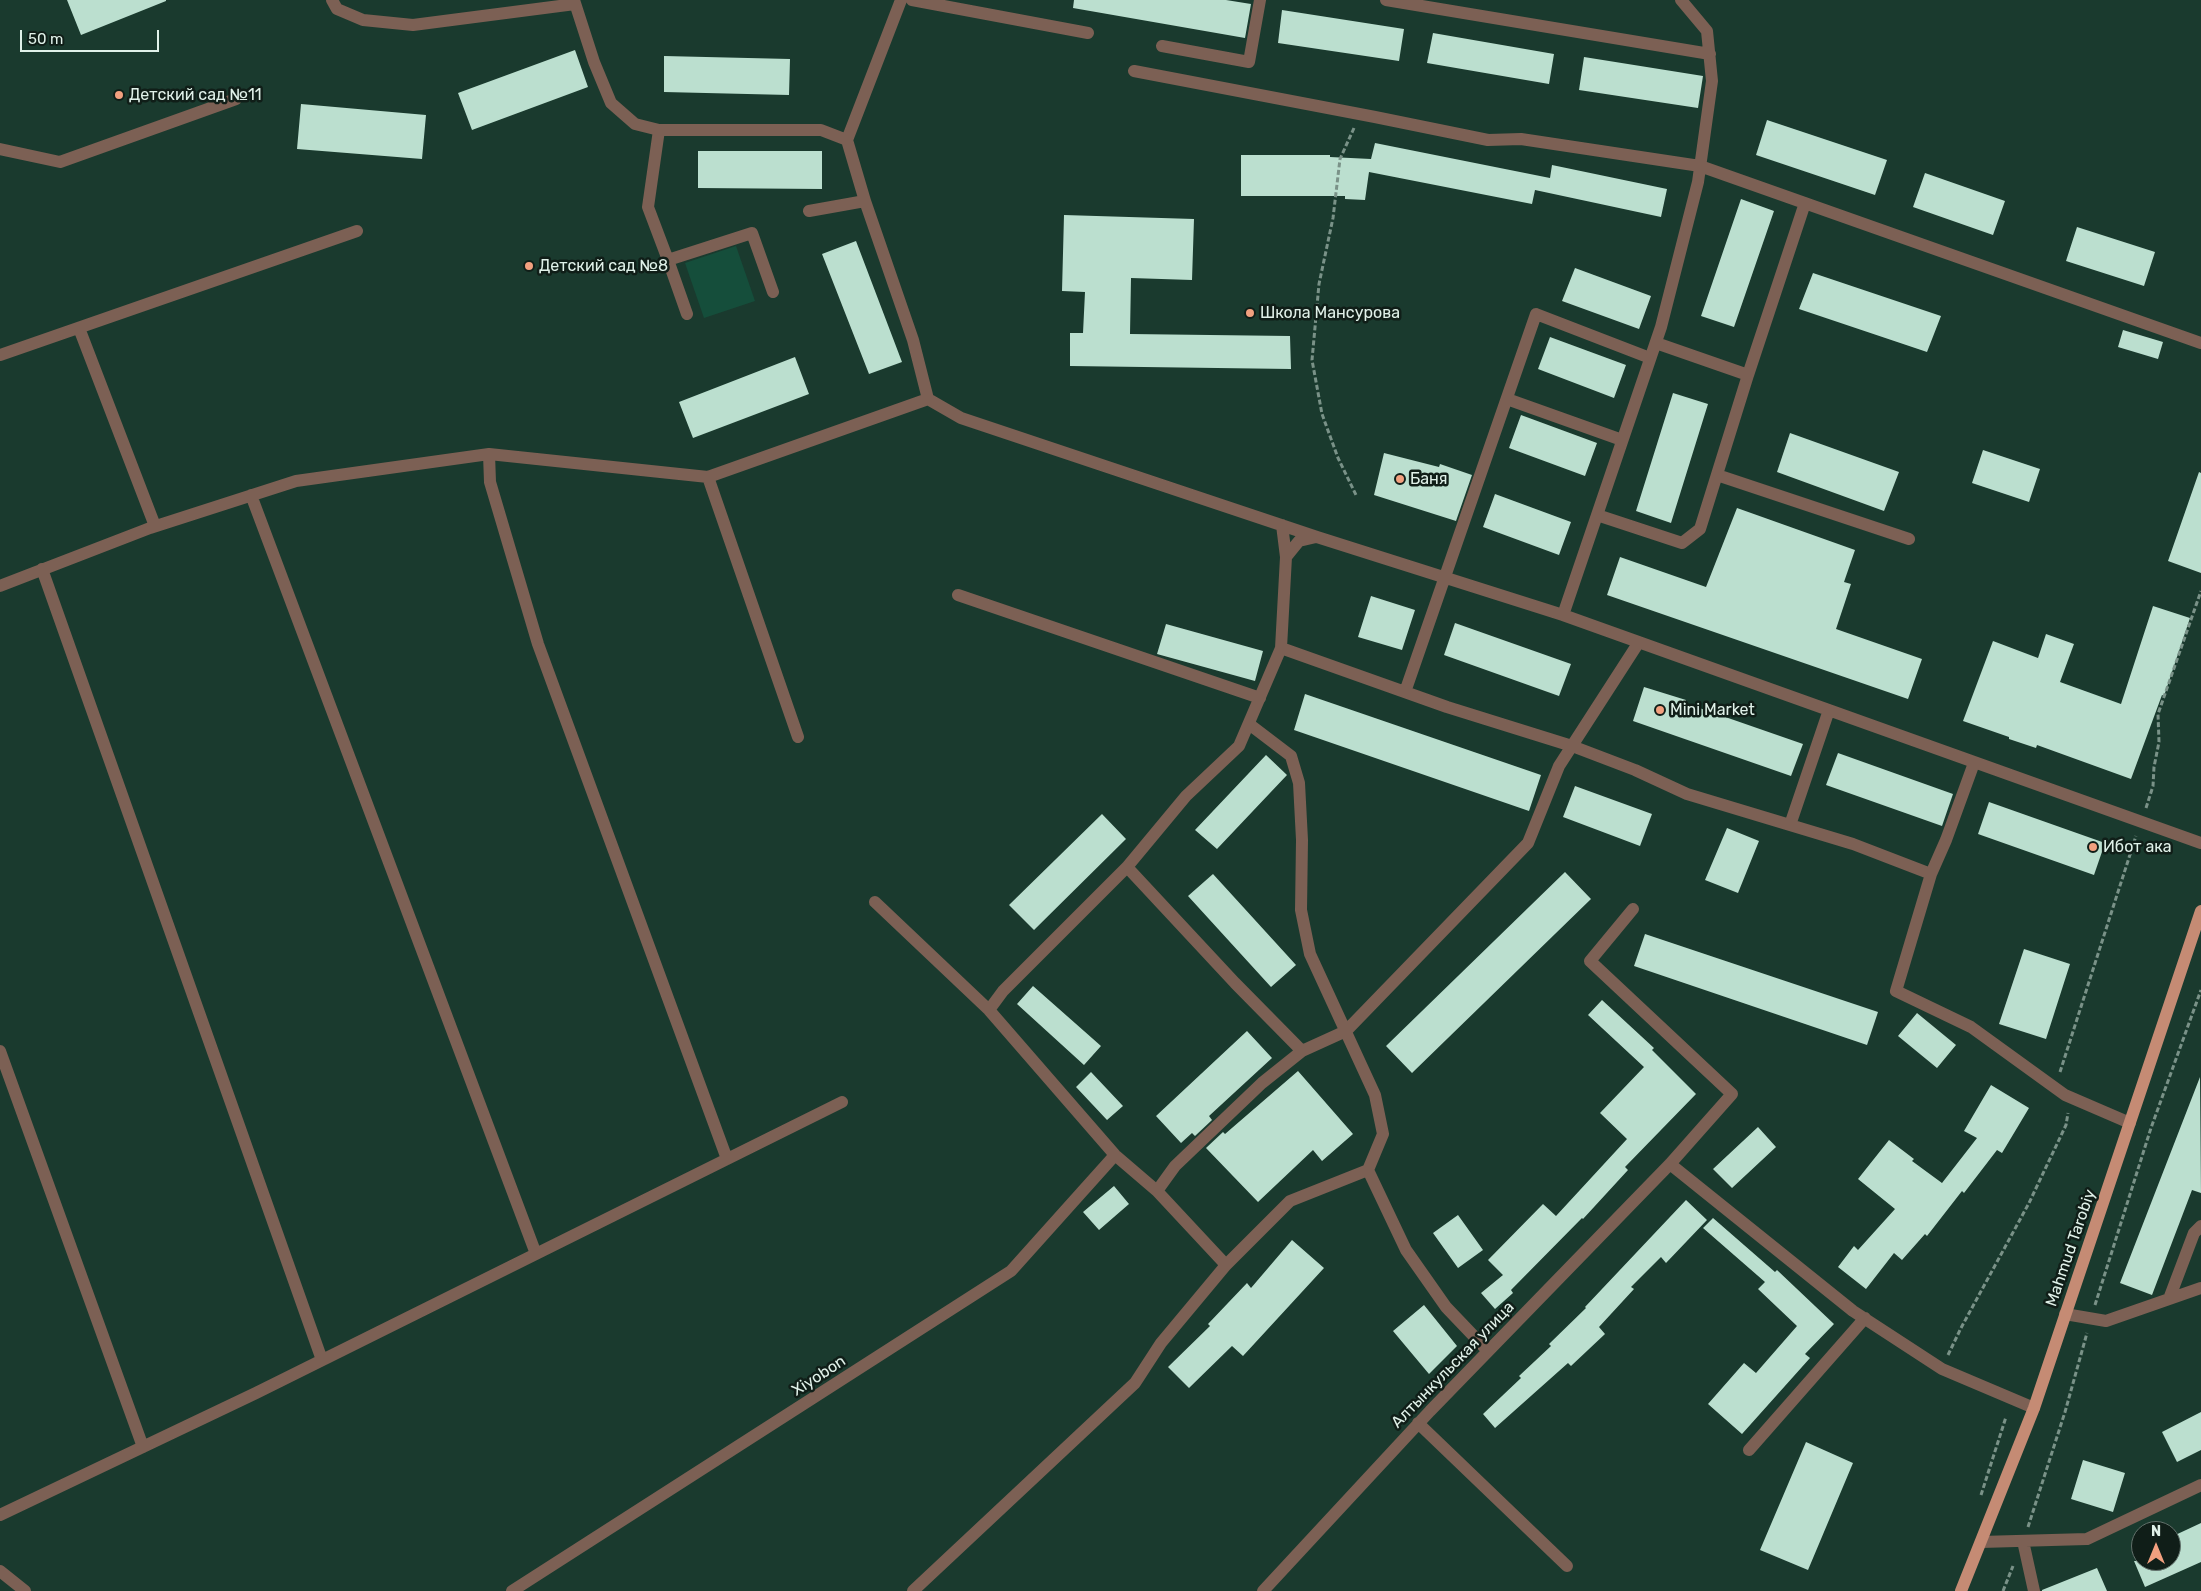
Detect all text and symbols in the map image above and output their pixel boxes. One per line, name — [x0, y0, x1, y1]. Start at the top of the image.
scale bar — [22, 20, 161, 52]
text: 50 m — [28, 30, 63, 48]
place label: Детский сад №11 — [129, 85, 262, 105]
marker: Детский сад №11 — [113, 89, 125, 101]
place label: Детский сад №8 — [539, 256, 668, 276]
marker: Детский сад №8 — [523, 260, 535, 272]
place label: Школа Мансурова — [1260, 303, 1400, 323]
marker: Школа Мансурова — [1244, 307, 1256, 319]
place label: Баня — [1410, 469, 1448, 489]
marker: Баня — [1394, 473, 1406, 485]
place label: Mini Market — [1670, 700, 1755, 720]
marker: Mini Market — [1654, 704, 1666, 716]
place label: Ибот ака — [2103, 837, 2172, 857]
marker: Ибот ака — [2087, 841, 2099, 853]
street label: Mahmud Tarobiy — [2042, 1187, 2100, 1309]
street label: Алтынкульская улица — [1388, 1298, 1518, 1432]
street label: Xiyobon — [789, 1352, 849, 1400]
north arrow — [2131, 1521, 2181, 1571]
text: N — [2151, 1523, 2161, 1540]

